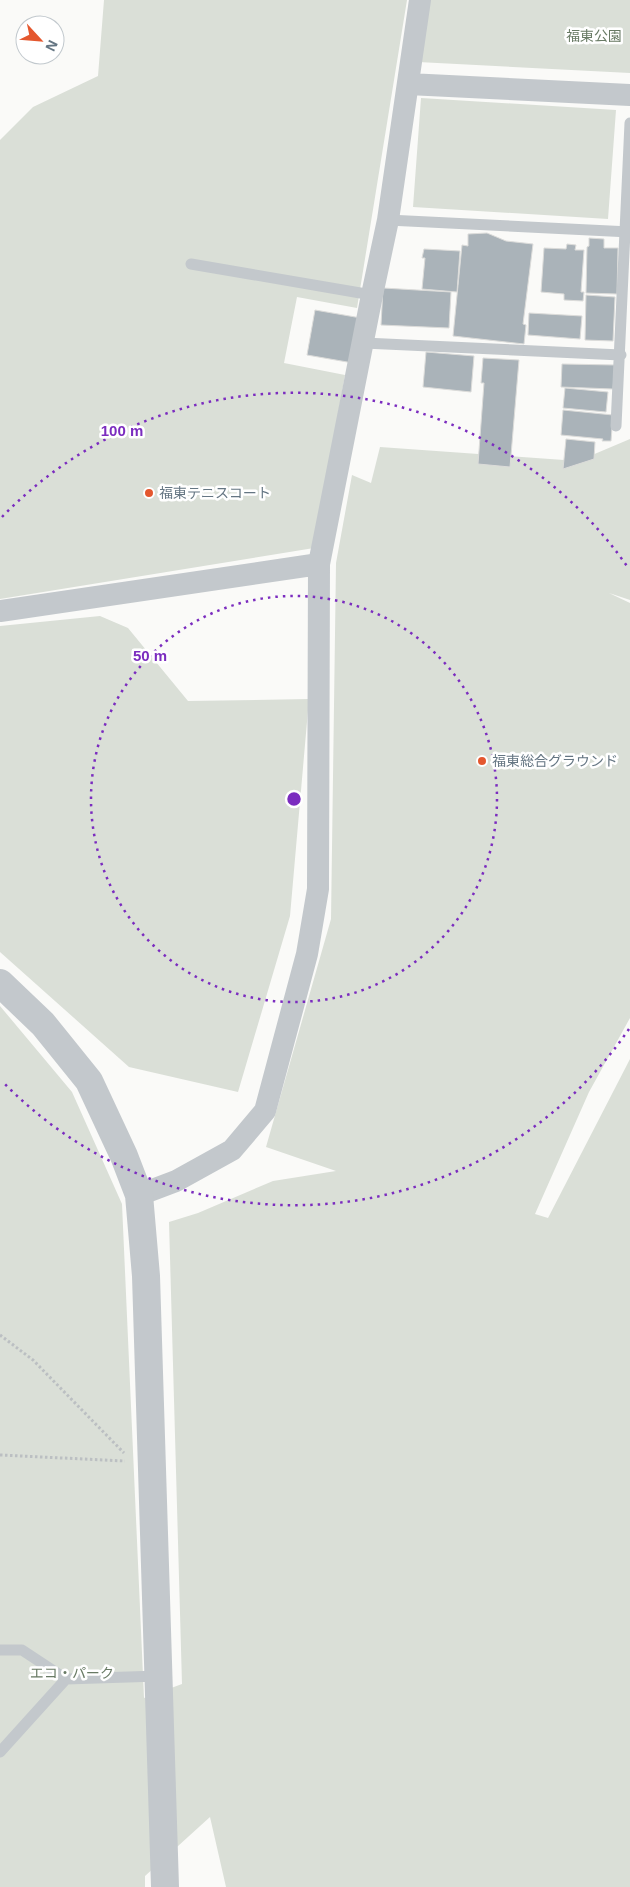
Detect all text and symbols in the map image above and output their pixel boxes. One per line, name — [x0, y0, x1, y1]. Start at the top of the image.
north arrow — [15, 15, 65, 65]
park label: 福東公園 — [566, 28, 622, 44]
text: N — [42, 38, 61, 54]
text: 100 m — [101, 422, 143, 439]
place label: 福東テニスコート — [159, 485, 271, 501]
marker: 福東テニスコート — [143, 487, 155, 499]
text: 50 m — [133, 647, 167, 664]
place label: 福東総合グラウンド — [492, 753, 618, 769]
marker: 福東総合グラウンド — [476, 755, 488, 767]
centre of rings — [285, 790, 303, 808]
park label: エコ・パーク — [30, 1665, 114, 1681]

